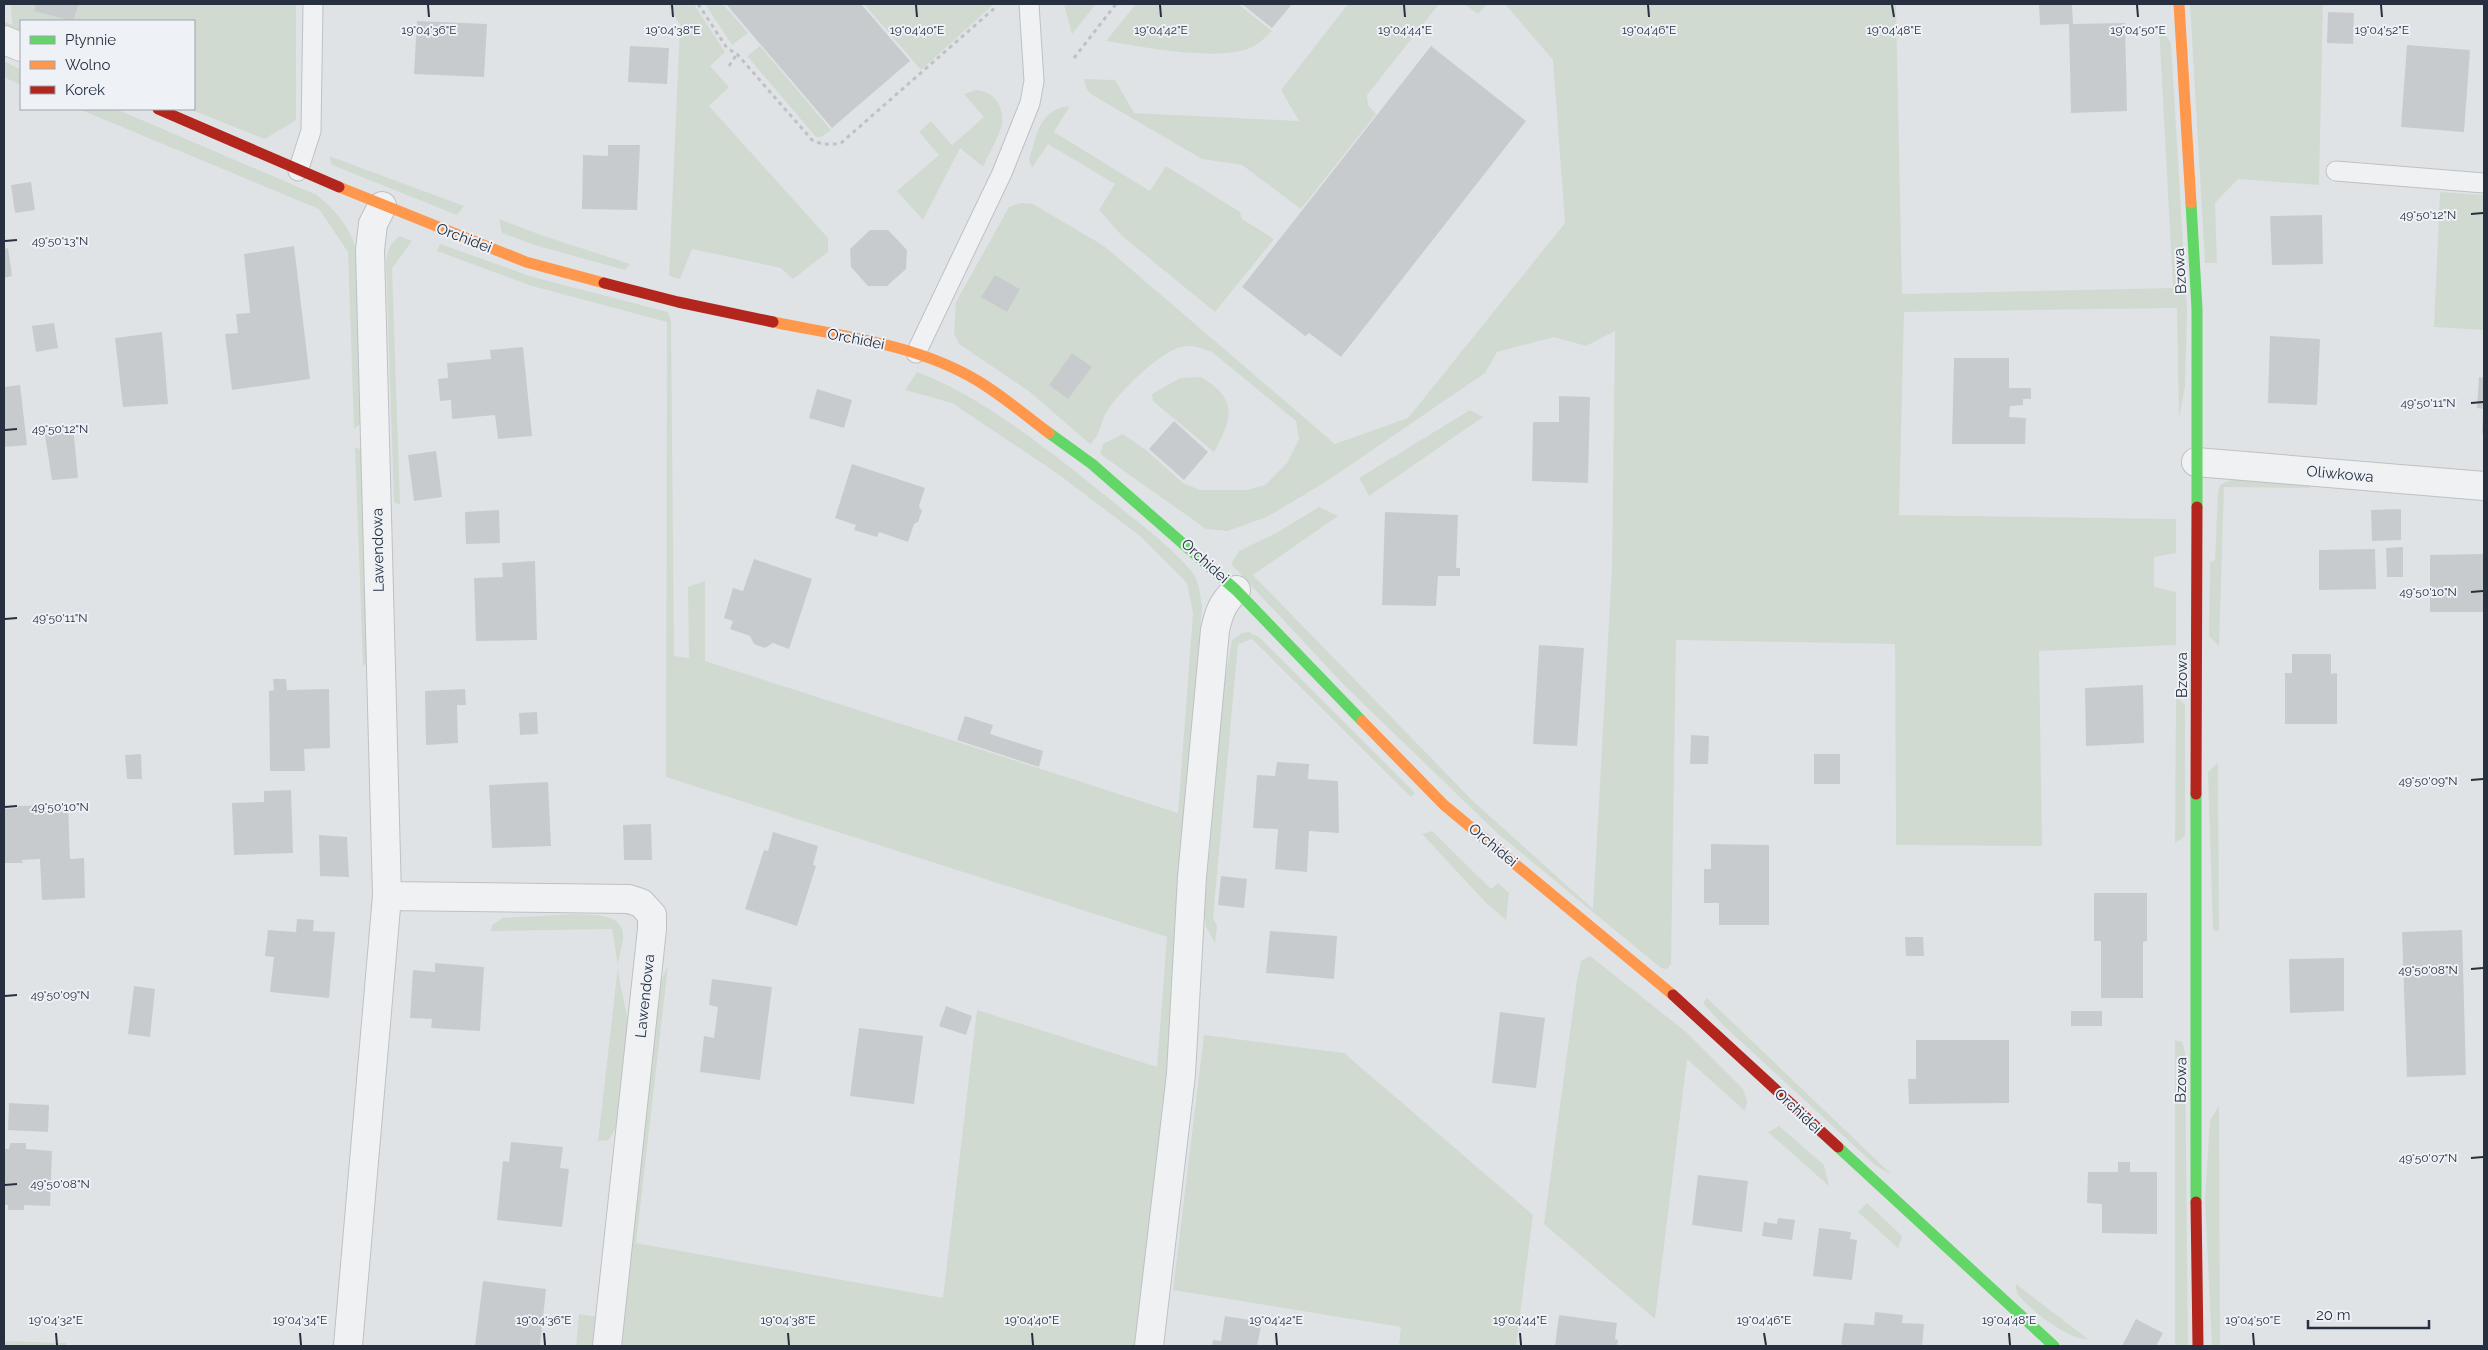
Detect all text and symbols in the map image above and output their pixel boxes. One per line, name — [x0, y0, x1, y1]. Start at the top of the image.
legend — [20, 20, 195, 110]
text: 19°04'36"E — [401, 23, 457, 37]
text: 19°04'38"E — [645, 23, 701, 37]
text: 19°04'40"E — [890, 23, 944, 37]
text: 19°04'42"E — [1134, 23, 1188, 37]
text: 19°04'44"E — [1378, 23, 1432, 37]
text: 19°04'46"E — [1622, 23, 1676, 37]
text: 19°04'48"E — [1867, 23, 1921, 37]
text: 19°04'50"E — [2110, 23, 2166, 37]
text: 19°04'52"E — [2355, 23, 2409, 37]
text: Płynnie — [65, 31, 116, 49]
text: Wolno — [65, 56, 110, 74]
text: Korek — [65, 81, 105, 99]
text: 49°50'12"N — [2400, 208, 2456, 222]
street label: Orchidei — [434, 219, 494, 257]
text: 49°50'13"N — [32, 234, 88, 248]
street label: Bzowa — [2170, 248, 2190, 294]
street label: Orchidei — [826, 325, 886, 353]
text: 49°50'11"N — [2400, 396, 2456, 410]
text: 49°50'12"N — [32, 422, 88, 436]
street label: Oliwkowa — [2306, 462, 2374, 486]
street label: Lawendowa — [368, 508, 388, 592]
street label: Orchidei — [1177, 535, 1233, 587]
text: 49°50'10"N — [2399, 585, 2457, 599]
text: 49°50'11"N — [32, 611, 88, 625]
street label: Bzowa — [2173, 652, 2191, 698]
text: 49°50'09"N — [2398, 774, 2458, 788]
text: 49°50'10"N — [31, 800, 89, 814]
street label: Orchidei — [1465, 819, 1521, 871]
street label: Lawendowa — [632, 953, 658, 1039]
text: 49°50'08"N — [2398, 963, 2458, 977]
text: 49°50'09"N — [30, 988, 90, 1002]
street label: Bzowa — [2172, 1057, 2190, 1103]
street label: Orchidei — [1771, 1085, 1825, 1137]
text: 49°50'07"N — [2399, 1151, 2457, 1165]
text: 49°50'08"N — [30, 1177, 90, 1191]
scale bar — [2308, 1298, 2429, 1330]
text: 20 m — [2316, 1306, 2351, 1324]
text: 19°04'32"E — [29, 1313, 83, 1327]
text: 19°04'34"E — [273, 1313, 327, 1327]
text: 19°04'36"E — [516, 1313, 572, 1327]
text: 19°04'38"E — [760, 1313, 816, 1327]
text: 19°04'40"E — [1005, 1313, 1059, 1327]
text: 19°04'42"E — [1249, 1313, 1303, 1327]
text: 19°04'44"E — [1493, 1313, 1547, 1327]
text: 19°04'46"E — [1737, 1313, 1791, 1327]
text: 19°04'48"E — [1982, 1313, 2036, 1327]
text: 19°04'50"E — [2225, 1313, 2281, 1327]

